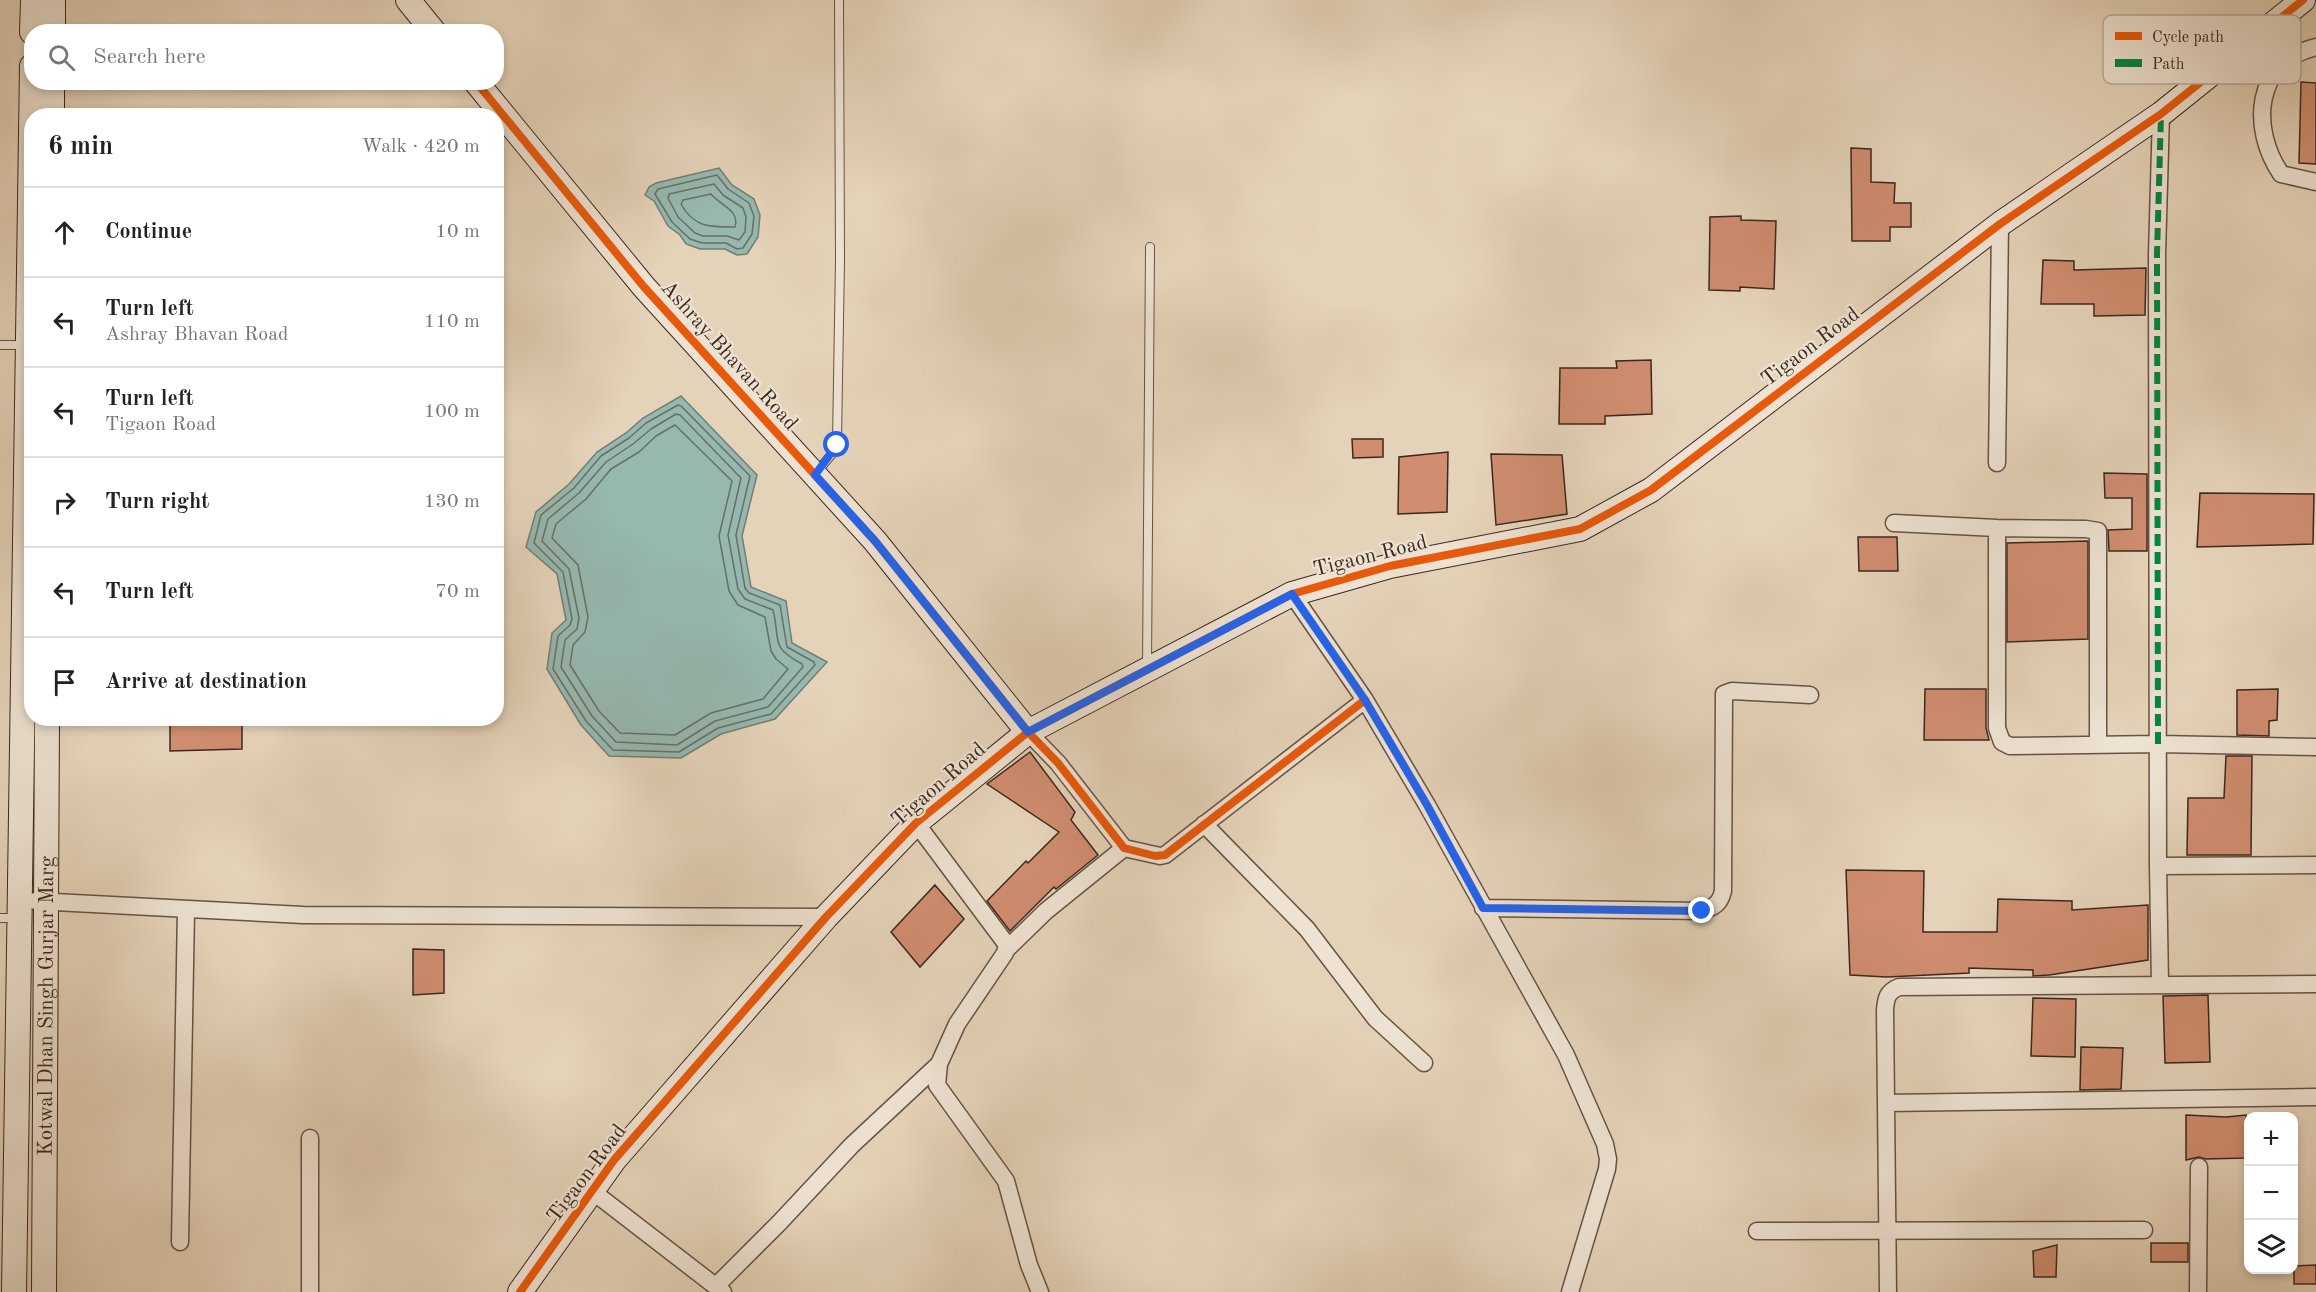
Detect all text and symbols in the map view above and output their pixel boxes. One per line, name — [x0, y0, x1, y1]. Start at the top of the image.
legend — [2103, 15, 2301, 84]
search box — [24, 24, 504, 90]
text: Cycle path — [2152, 30, 2224, 46]
icon: search — [45, 41, 78, 74]
text: Search here — [93, 46, 206, 68]
text: Path — [2152, 57, 2185, 73]
text: 6 min — [48, 134, 113, 160]
text: Walk · 420 m — [361, 137, 480, 157]
icon: ahead — [48, 216, 81, 249]
text: Continue — [105, 221, 192, 243]
text: 10 m — [435, 222, 480, 242]
street label: Ashray Bhavan Road — [657, 277, 801, 435]
text: Turn left — [105, 298, 194, 320]
street label: Tigaon Road — [1758, 304, 1864, 391]
icon: left — [48, 306, 81, 339]
text: 110 m — [424, 312, 480, 332]
text: Ashray Bhavan Road — [105, 325, 289, 345]
text: Turn left — [105, 388, 194, 410]
icon: left — [48, 396, 81, 429]
text: 100 m — [424, 402, 480, 422]
text: Tigaon Road — [105, 415, 216, 435]
route start — [823, 431, 849, 457]
icon: right — [48, 486, 81, 519]
text: Turn right — [105, 491, 209, 513]
text: 130 m — [424, 492, 480, 512]
street label: Tigaon Road — [1311, 532, 1430, 581]
icon: left — [48, 576, 81, 609]
text: Turn left — [105, 581, 194, 603]
text: 70 m — [435, 582, 480, 602]
icon: arrive — [48, 666, 81, 699]
text: Arrive at destination — [105, 671, 307, 693]
street label: Tigaon Road — [888, 739, 990, 831]
street label: Kotwal Dhan Singh Gurjar Marg — [36, 855, 58, 1156]
route end — [1688, 897, 1714, 923]
map controls — [2244, 1112, 2298, 1274]
button: + — [2244, 1112, 2298, 1166]
street label: Tigaon Road — [544, 1121, 631, 1227]
button: − — [2244, 1166, 2298, 1220]
button: layers — [2244, 1220, 2298, 1274]

